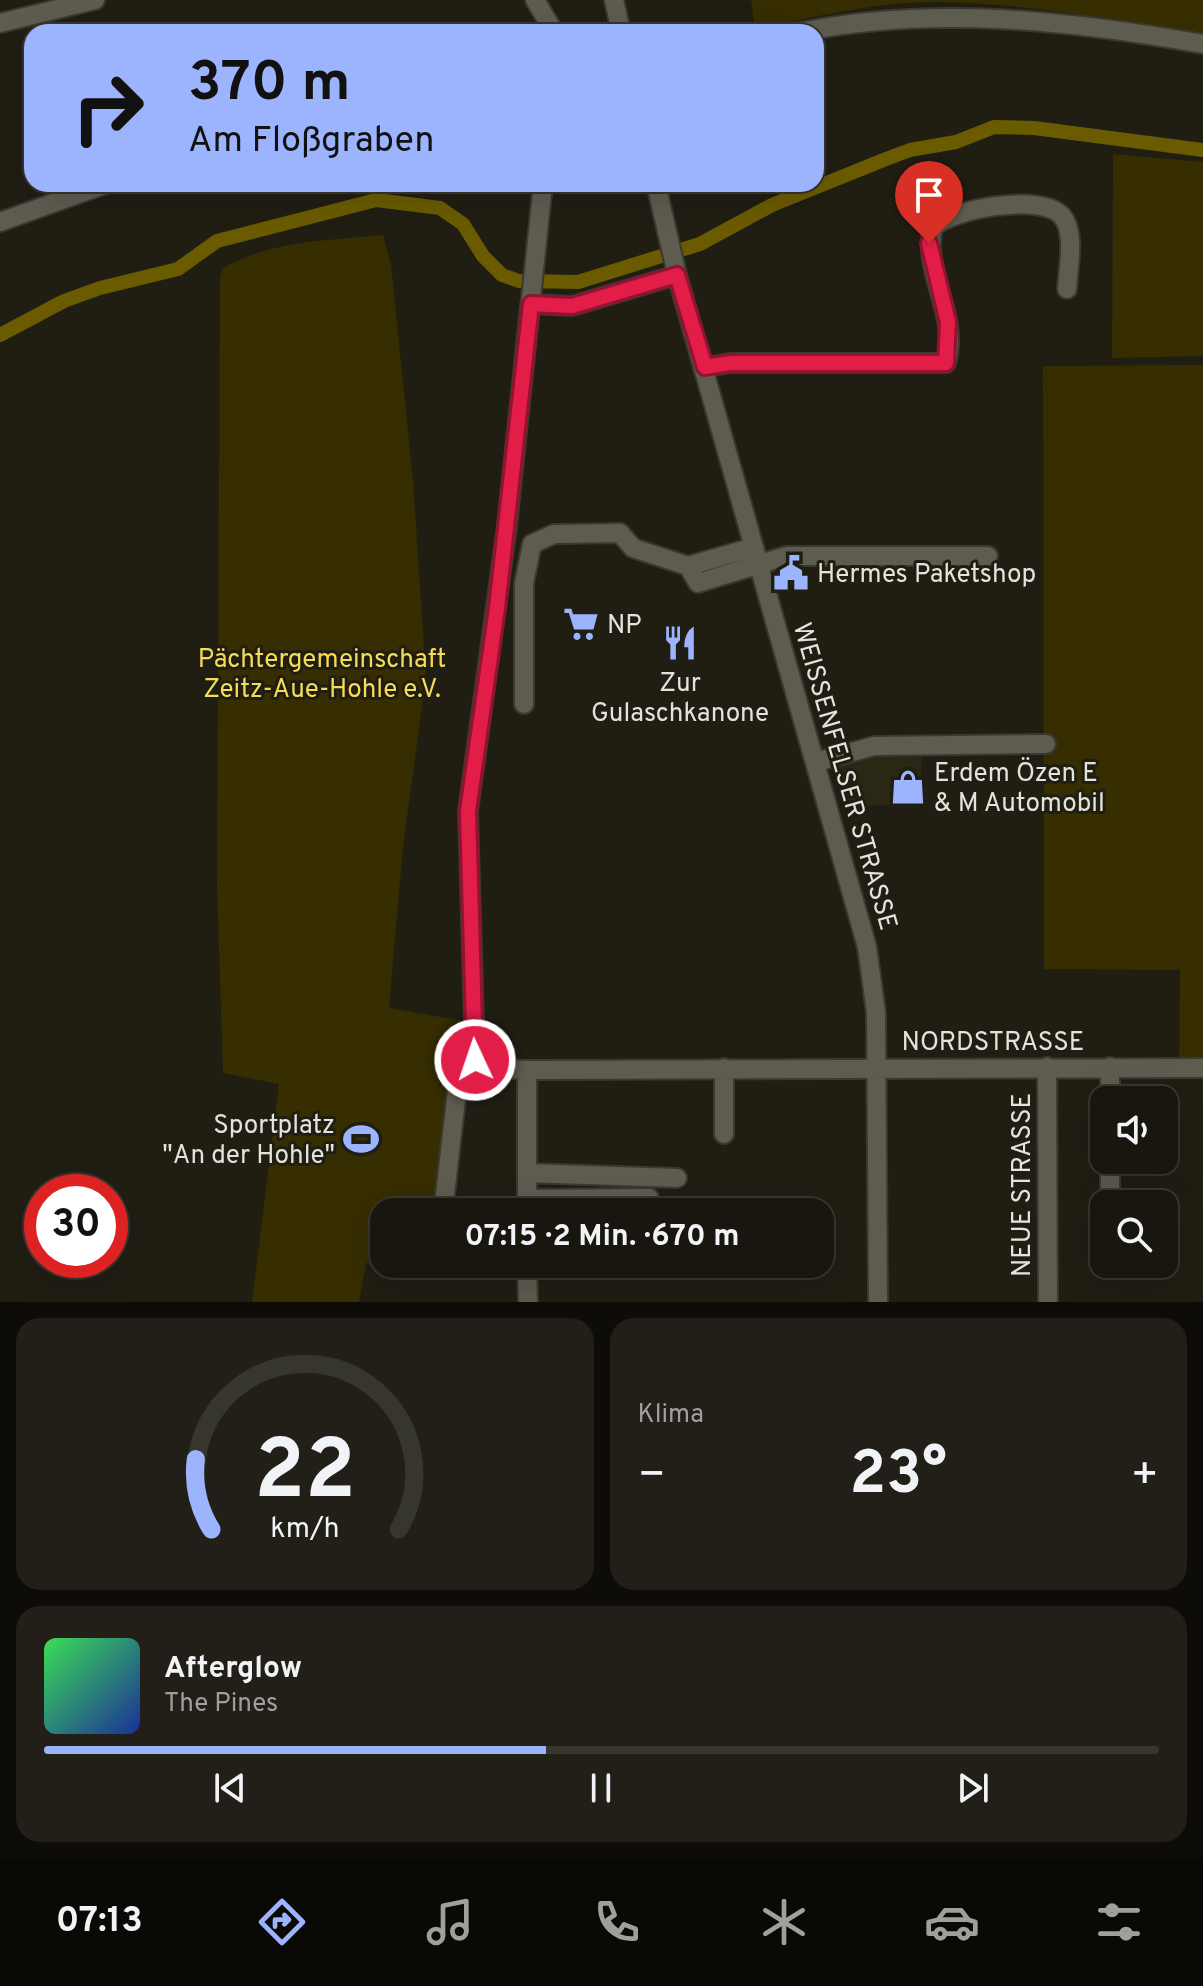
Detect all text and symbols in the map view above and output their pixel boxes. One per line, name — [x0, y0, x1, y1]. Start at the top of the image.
text: 370 m — [188, 50, 351, 120]
icon: right — [56, 56, 160, 160]
text: Am Floßgraben — [188, 119, 435, 165]
pin — [895, 161, 963, 243]
icon: arrive — [907, 173, 951, 217]
public building icon: Hermes Paketshop — [772, 554, 810, 592]
place label: Hermes Paketshop — [817, 559, 1036, 592]
supermarket icon: NP — [562, 605, 600, 643]
place label: NP — [607, 610, 642, 643]
street label: WEISSENFELSER STRASSE — [784, 619, 903, 934]
restaurant icon: Zur Gulaschkanone — [661, 624, 699, 662]
park label: Pächtergemeinschaft Zeitz-Aue-Hohle e.V. — [198, 644, 446, 707]
place label: Zur Gulaschkanone — [591, 668, 769, 731]
place label: Erdem Özen E & M Automobil — [934, 757, 1105, 821]
shop icon: Erdem Özen E & M Automobil — [889, 768, 927, 806]
position arrow — [433, 1018, 517, 1102]
street label: NORDSTRASSE — [902, 1027, 1084, 1060]
map controls — [1090, 1086, 1178, 1278]
button: sound — [1090, 1086, 1178, 1174]
street label: NEUE STRASSE — [1007, 1093, 1040, 1277]
place label: Sportplatz "An der Hohle" — [162, 1110, 335, 1173]
sports icon: Sportplatz "An der Hohle" — [342, 1120, 380, 1158]
speed limit sign: 30 — [24, 1174, 128, 1278]
button: search — [1090, 1190, 1178, 1278]
text: 07:15 · 2 Min. · 670 m — [465, 1219, 739, 1256]
text: Klima — [638, 1399, 704, 1432]
text: 22 — [254, 1423, 356, 1528]
text: 23° — [849, 1439, 947, 1515]
text: − — [638, 1449, 666, 1505]
text: + — [1131, 1449, 1159, 1505]
text: km/h — [270, 1512, 339, 1548]
text: Afterglow — [164, 1651, 302, 1688]
text: The Pines — [164, 1688, 278, 1721]
icon: previous — [208, 1766, 252, 1810]
icon: pause — [579, 1766, 623, 1810]
icon: next — [951, 1766, 995, 1810]
icon: directions — [254, 1894, 310, 1950]
icon: music — [422, 1894, 478, 1950]
icon: phone — [589, 1894, 645, 1950]
icon: climate — [756, 1894, 812, 1950]
icon: car — [924, 1894, 980, 1950]
icon: filters — [1091, 1894, 1147, 1950]
text: 07:13 — [56, 1899, 143, 1945]

